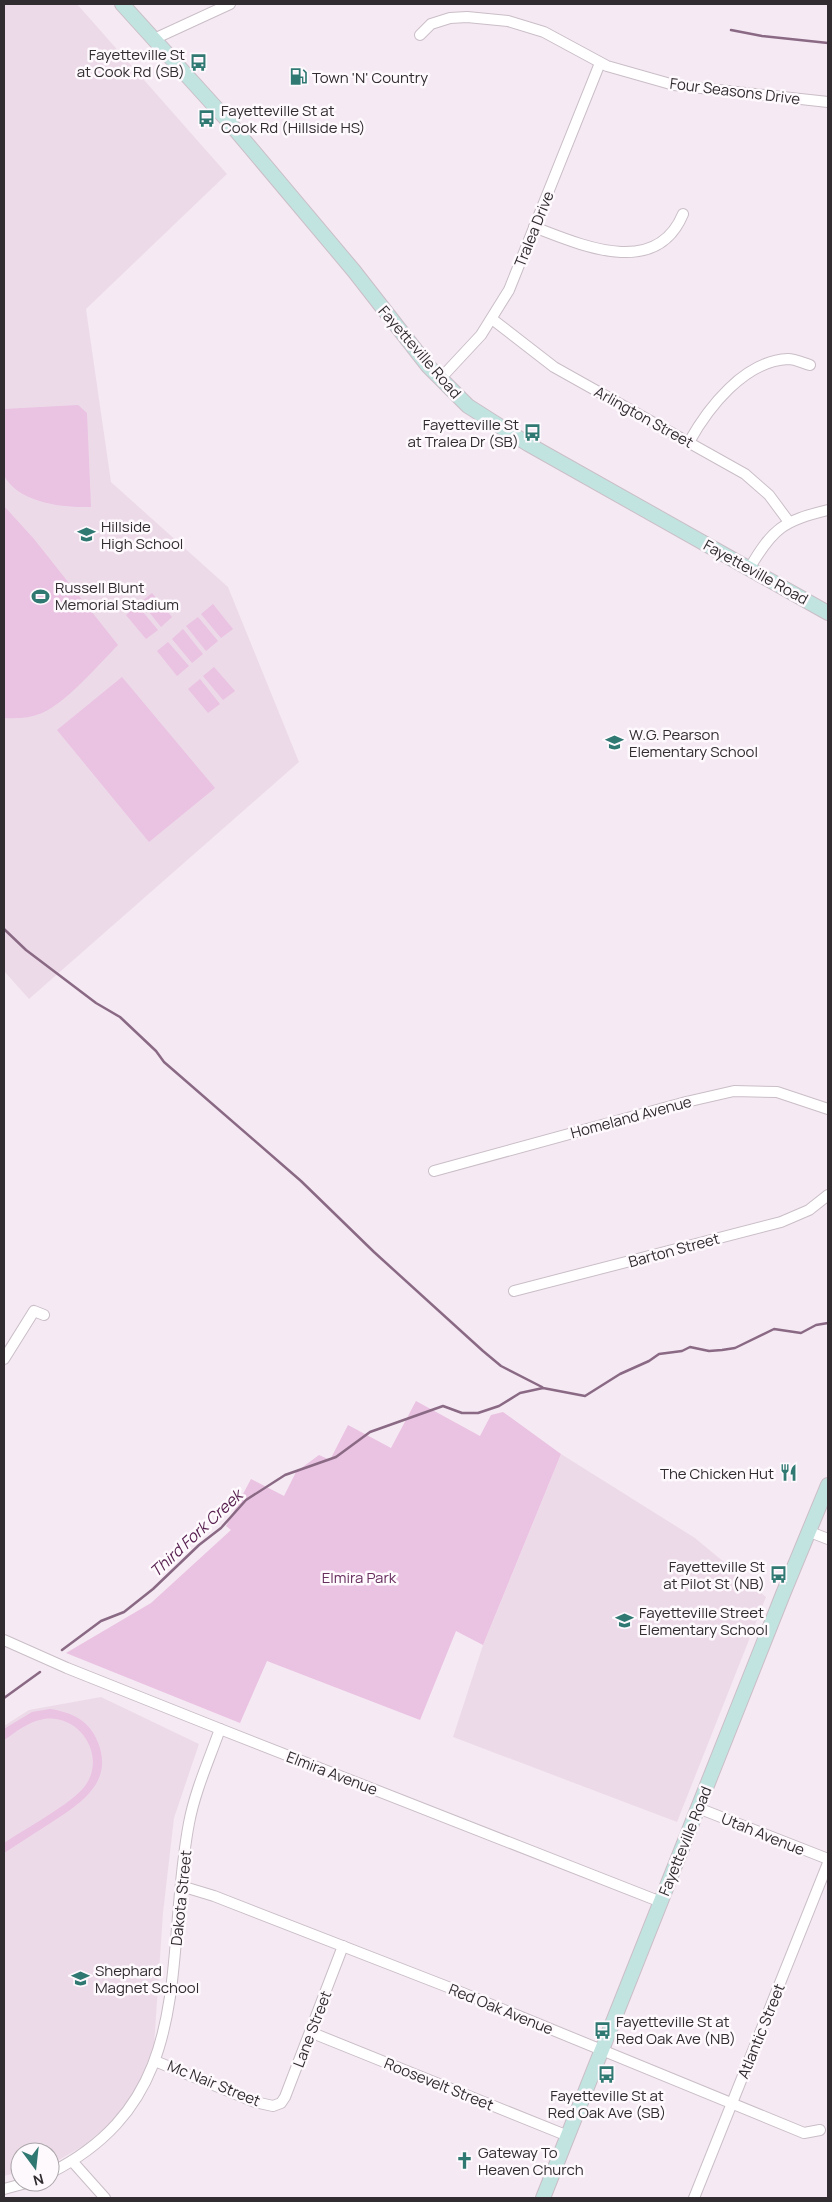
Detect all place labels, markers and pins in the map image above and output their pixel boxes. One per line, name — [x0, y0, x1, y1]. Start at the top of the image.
place label: Fayetteville St at Cook Rd (SB) — [77, 44, 185, 82]
bus stop icon: Fayetteville St at Cook Rd (SB) — [189, 53, 209, 73]
fuel station icon: Town 'N' Country — [288, 67, 308, 87]
place label: Town 'N' Country — [312, 67, 428, 88]
place label: Fayetteville St at Cook Rd (Hillside HS) — [221, 100, 365, 138]
bus stop icon: Fayetteville St at Cook Rd (Hillside HS) — [197, 109, 217, 129]
place label: Fayetteville St at Tralea Dr (SB) — [407, 414, 519, 452]
bus stop icon: Fayetteville St at Tralea Dr (SB) — [523, 423, 543, 443]
place label: Hillside High School — [101, 516, 183, 554]
school or university icon: Hillside High School — [77, 525, 97, 545]
place label: Russell Blunt Memorial Stadium — [55, 577, 179, 615]
sports icon: Russell Blunt Memorial Stadium — [31, 586, 51, 606]
place label: W.G. Pearson Elementary School — [629, 724, 758, 762]
school or university icon: W.G. Pearson Elementary School — [605, 733, 625, 753]
place label: The Chicken Hut — [660, 1463, 774, 1484]
restaurant icon: The Chicken Hut — [778, 1463, 798, 1483]
place label: Fayetteville St at Pilot St (NB) — [663, 1556, 765, 1594]
bus stop icon: Fayetteville St at Pilot St (NB) — [769, 1565, 789, 1585]
place label: Fayetteville Street Elementary School — [639, 1602, 768, 1640]
school or university icon: Fayetteville Street Elementary School — [615, 1611, 635, 1631]
place label: Shephard Magnet School — [95, 1960, 199, 1998]
school or university icon: Shephard Magnet School — [71, 1969, 91, 1989]
place label: Fayetteville St at Red Oak Ave (NB) — [616, 2011, 736, 2049]
bus stop icon: Fayetteville St at Red Oak Ave (NB) — [592, 2020, 612, 2040]
bus stop icon: Fayetteville St at Red Oak Ave (SB) — [597, 2064, 617, 2084]
place label: Fayetteville St at Red Oak Ave (SB) — [548, 2085, 666, 2123]
place label: Gateway To Heaven Church — [478, 2142, 584, 2180]
church icon: Gateway To Heaven Church — [454, 2151, 474, 2171]

